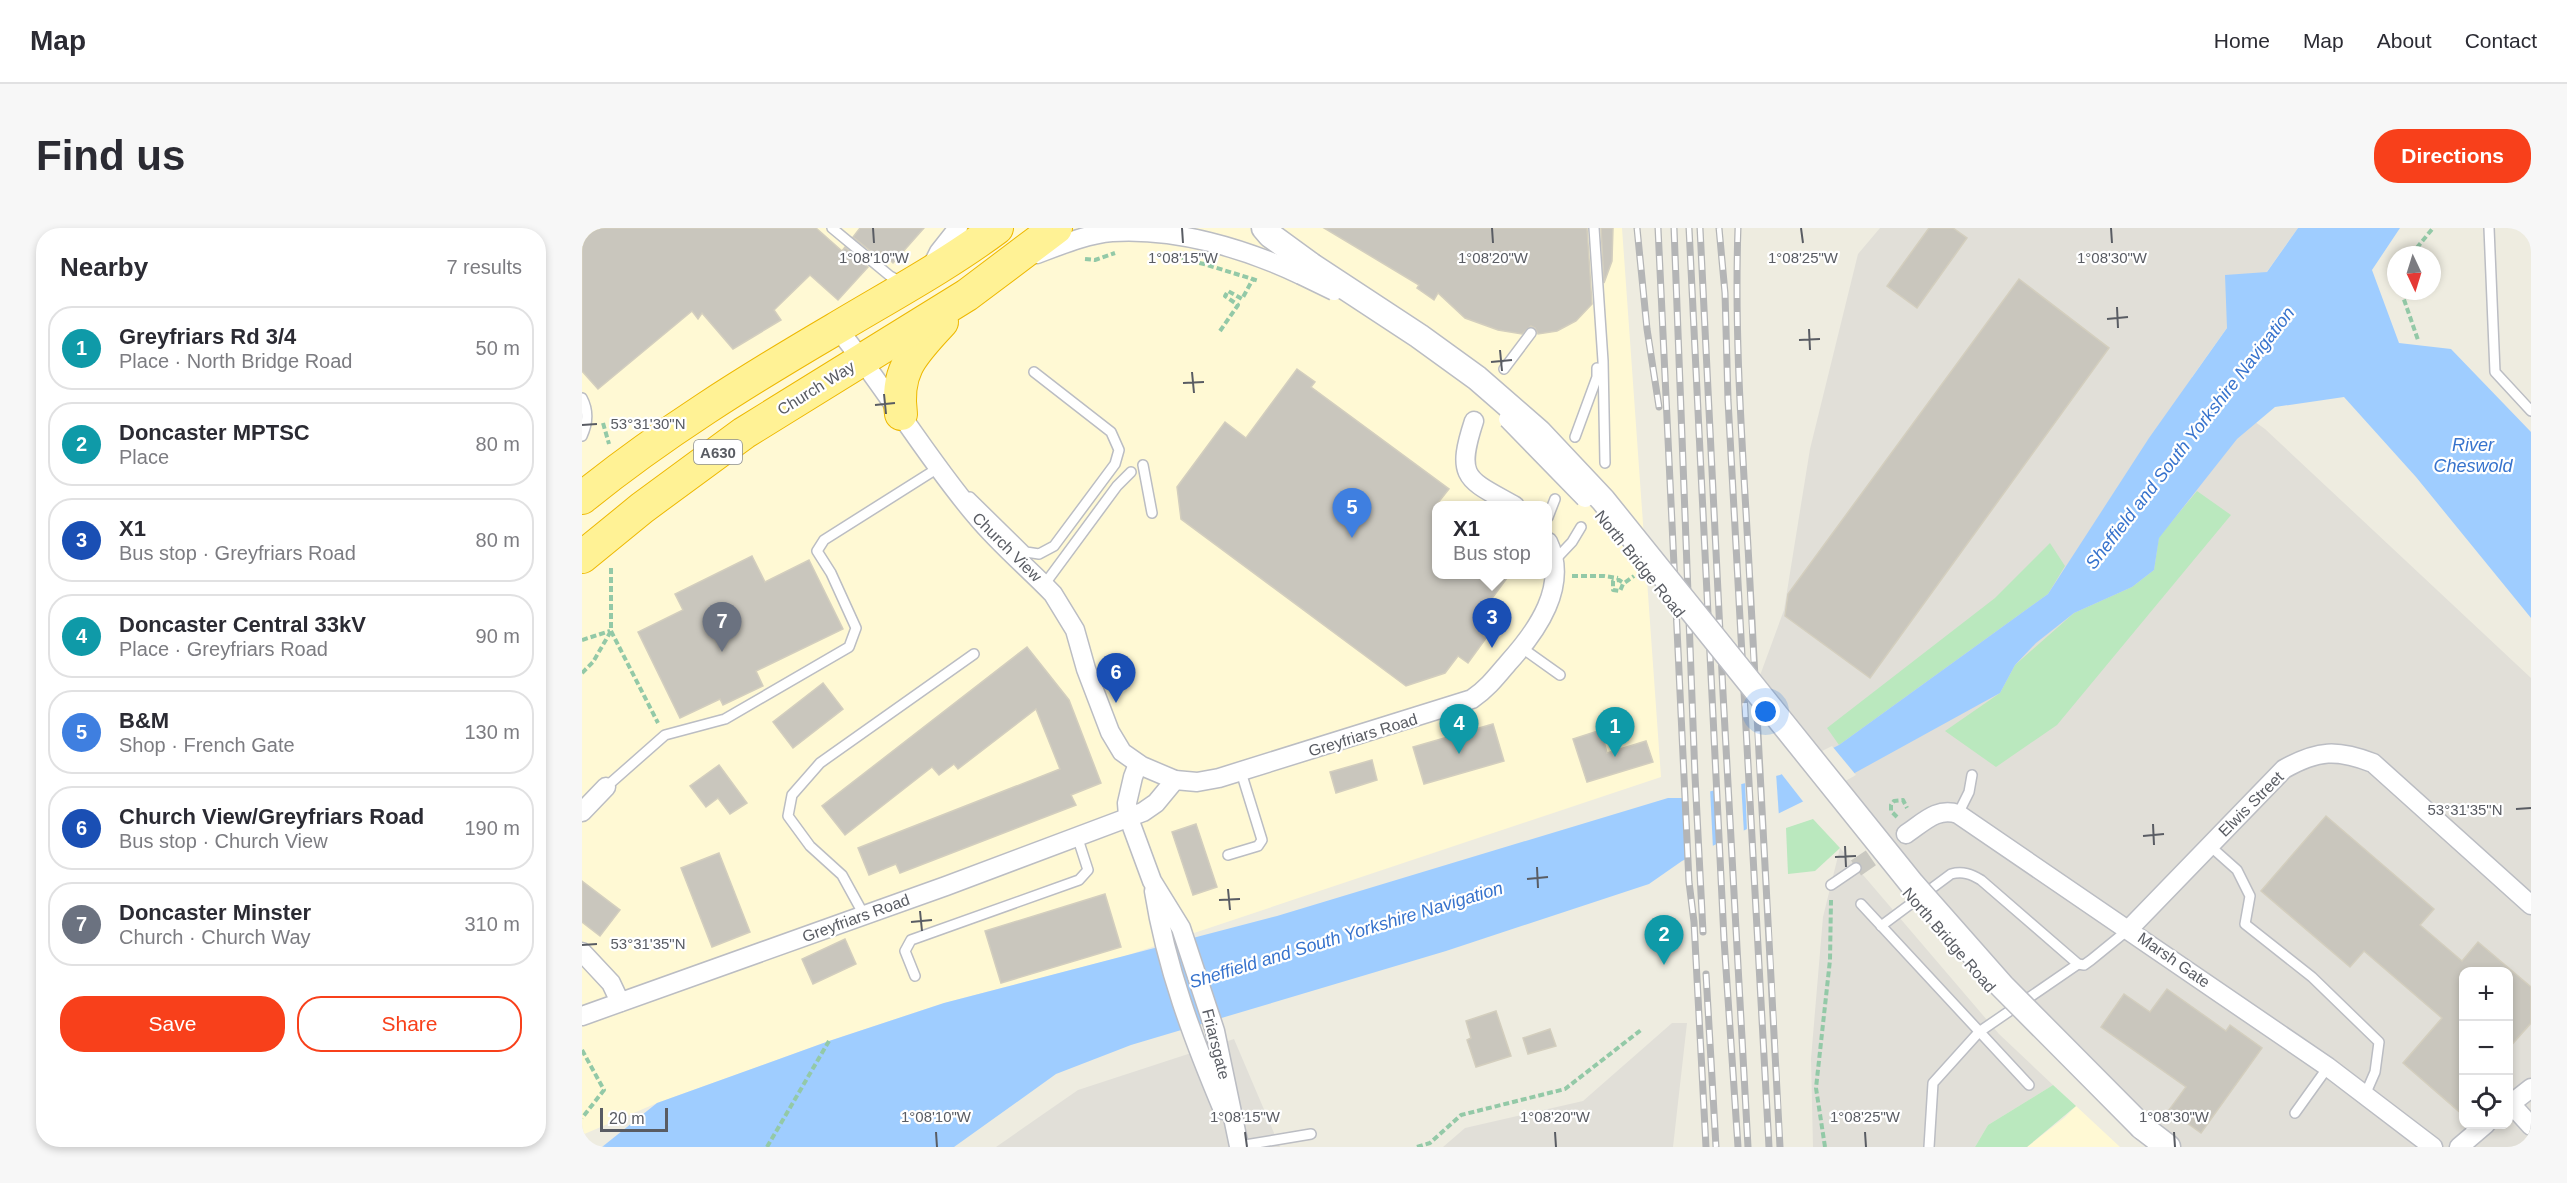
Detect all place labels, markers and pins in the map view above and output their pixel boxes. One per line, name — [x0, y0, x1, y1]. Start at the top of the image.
pin: 5 — [1332, 488, 1372, 538]
pin: 3 — [1472, 598, 1512, 648]
pin: 7 — [702, 602, 742, 652]
pin: 6 — [1096, 654, 1136, 703]
pin: 4 — [1440, 704, 1478, 754]
pin: 1 — [1596, 708, 1634, 757]
pin: 2 — [1644, 916, 1684, 965]

